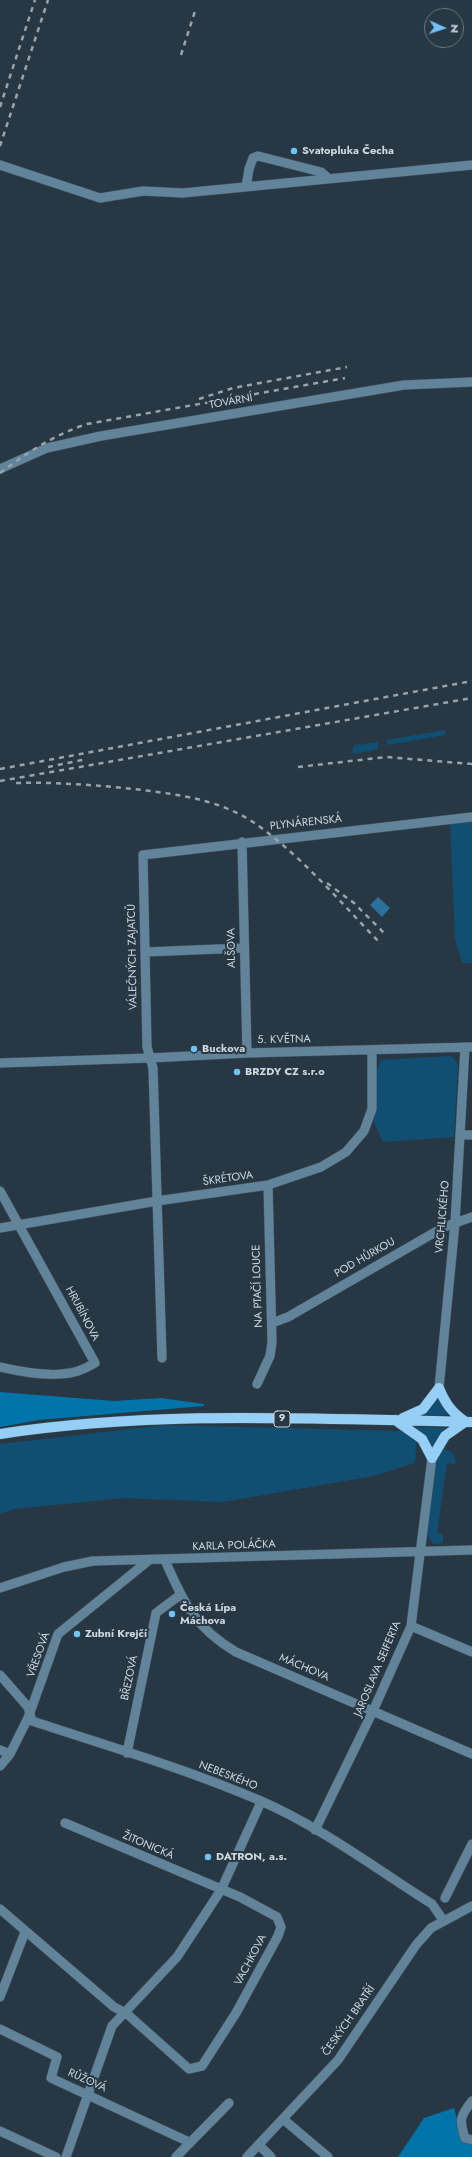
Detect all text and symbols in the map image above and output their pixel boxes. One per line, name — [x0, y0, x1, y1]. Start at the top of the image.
north arrow — [424, 8, 464, 48]
text: N — [447, 24, 463, 33]
place label: Svatopluka Čecha — [302, 144, 394, 158]
marker: Svatopluka Čecha — [289, 146, 299, 156]
street label: TOVÁRNÍ — [208, 392, 254, 412]
street label: PLYNÁRENSKÁ — [269, 813, 343, 833]
street label: VÁLEČNÝCH ZAJATCŮ — [125, 904, 141, 1010]
street label: ALŠOVA — [225, 928, 239, 968]
street label: 5. KVĚTNA — [257, 1033, 311, 1047]
place label: Buckova — [202, 1042, 245, 1056]
marker: Buckova — [189, 1044, 199, 1054]
place label: BRZDY CZ s.r.o — [245, 1065, 325, 1079]
marker: BRZDY CZ s.r.o — [232, 1067, 242, 1077]
street label: ŠKRÉTOVA — [202, 1169, 254, 1189]
street label: VRCHLICKÉHO — [433, 1180, 453, 1254]
street label: POD HŮRKOU — [332, 1235, 398, 1281]
street label: NA PTAČÍ LOUCE — [250, 1244, 266, 1328]
street label: HRUBÍNOVA — [62, 1284, 102, 1344]
road number: 9 — [274, 1411, 290, 1427]
street label: KARLA POLÁČKA — [192, 1538, 276, 1554]
place label: Česká Lípa Máchova — [180, 1601, 236, 1627]
marker: Česká Lípa Máchova — [167, 1609, 177, 1619]
street label: JAROSLAVA SEIFERTA — [352, 1619, 404, 1719]
place label: Zubní Krejčí — [85, 1627, 147, 1641]
marker: Zubní Krejčí — [72, 1629, 82, 1639]
street label: VŘESOVÁ — [25, 1631, 53, 1679]
street label: MÁCHOVA — [277, 1652, 331, 1684]
street label: BŘEZOVÁ — [119, 1654, 141, 1702]
street label: NEBESKÉHO — [197, 1759, 259, 1793]
street label: ŽITONICKÁ — [120, 1829, 176, 1863]
place label: DATRON, a.s. — [216, 1850, 287, 1864]
marker: DATRON, a.s. — [203, 1852, 213, 1862]
street label: VACHKOVA — [232, 1932, 270, 1988]
street label: ČESKÝCH BRATŘÍ — [320, 1983, 378, 2059]
street label: RŮŽOVÁ — [66, 2067, 108, 2095]

